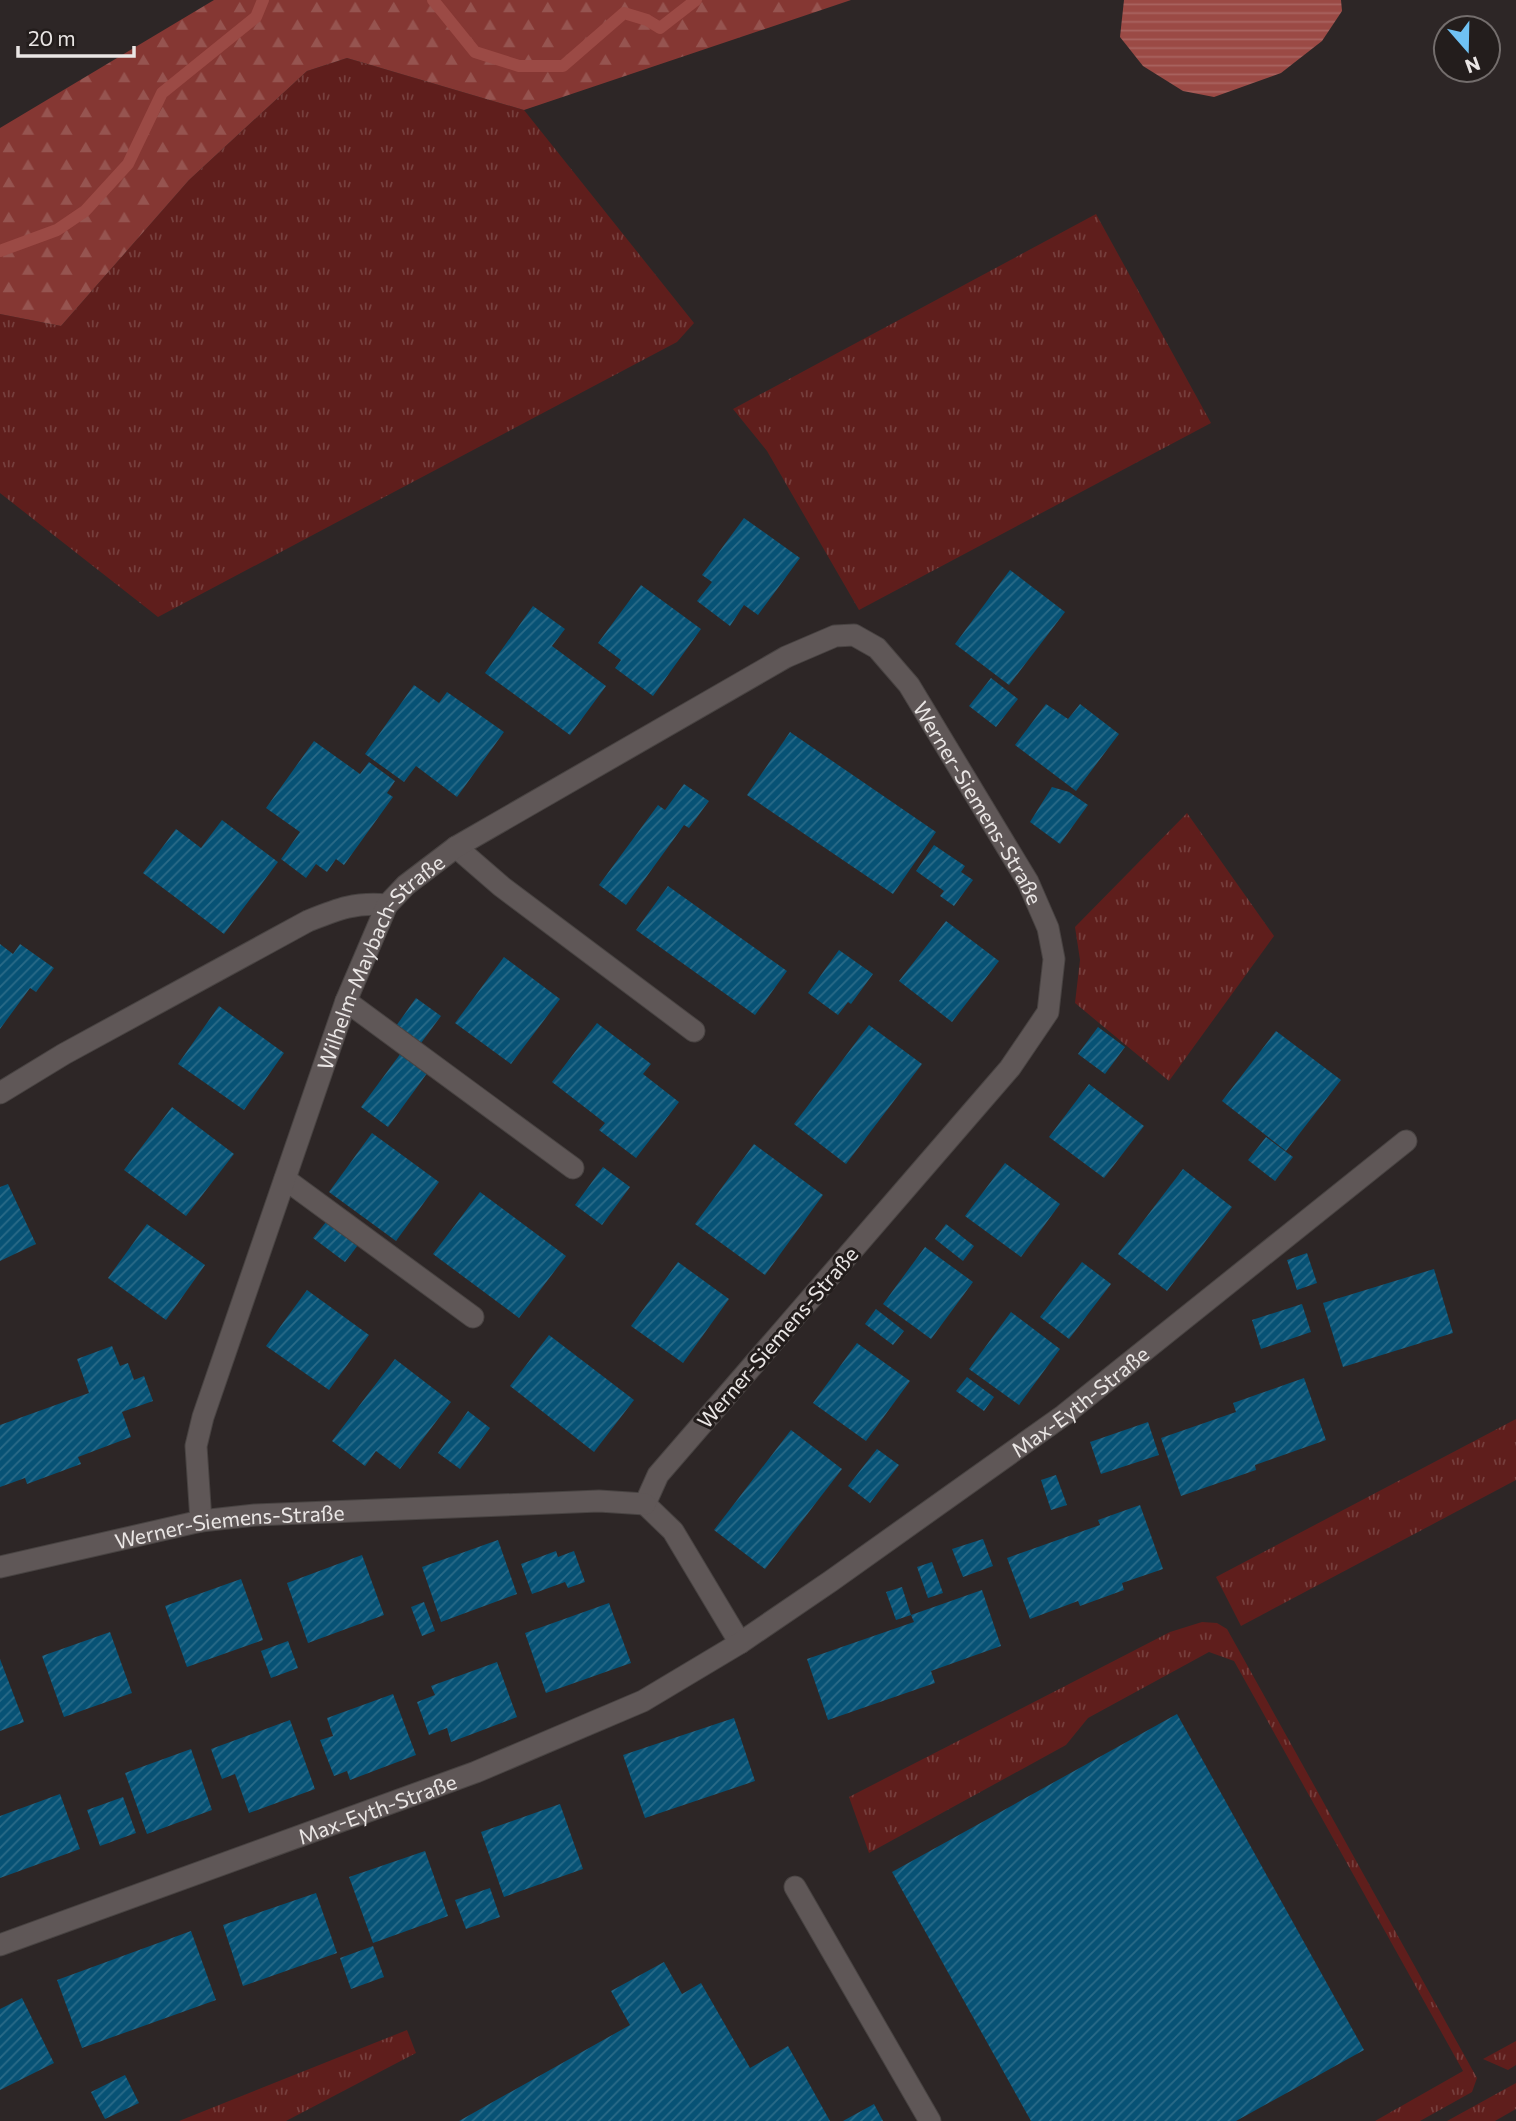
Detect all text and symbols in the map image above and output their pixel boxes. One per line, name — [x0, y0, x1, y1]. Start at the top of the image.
scale bar — [18, 14, 133, 58]
north arrow — [1432, 14, 1502, 84]
text: 20 m — [28, 25, 76, 50]
text: N — [1462, 52, 1484, 79]
street label: Werner-Siemens-Straße — [909, 696, 1049, 908]
street label: Wilhelm-Maybach-Straße — [311, 848, 449, 1073]
street label: Werner-Siemens-Straße — [691, 1241, 863, 1433]
street label: Max-Eyth-Straße — [1006, 1340, 1153, 1461]
street label: Werner-Siemens-Straße — [112, 1499, 345, 1553]
street label: Max-Eyth-Straße — [294, 1768, 460, 1848]

